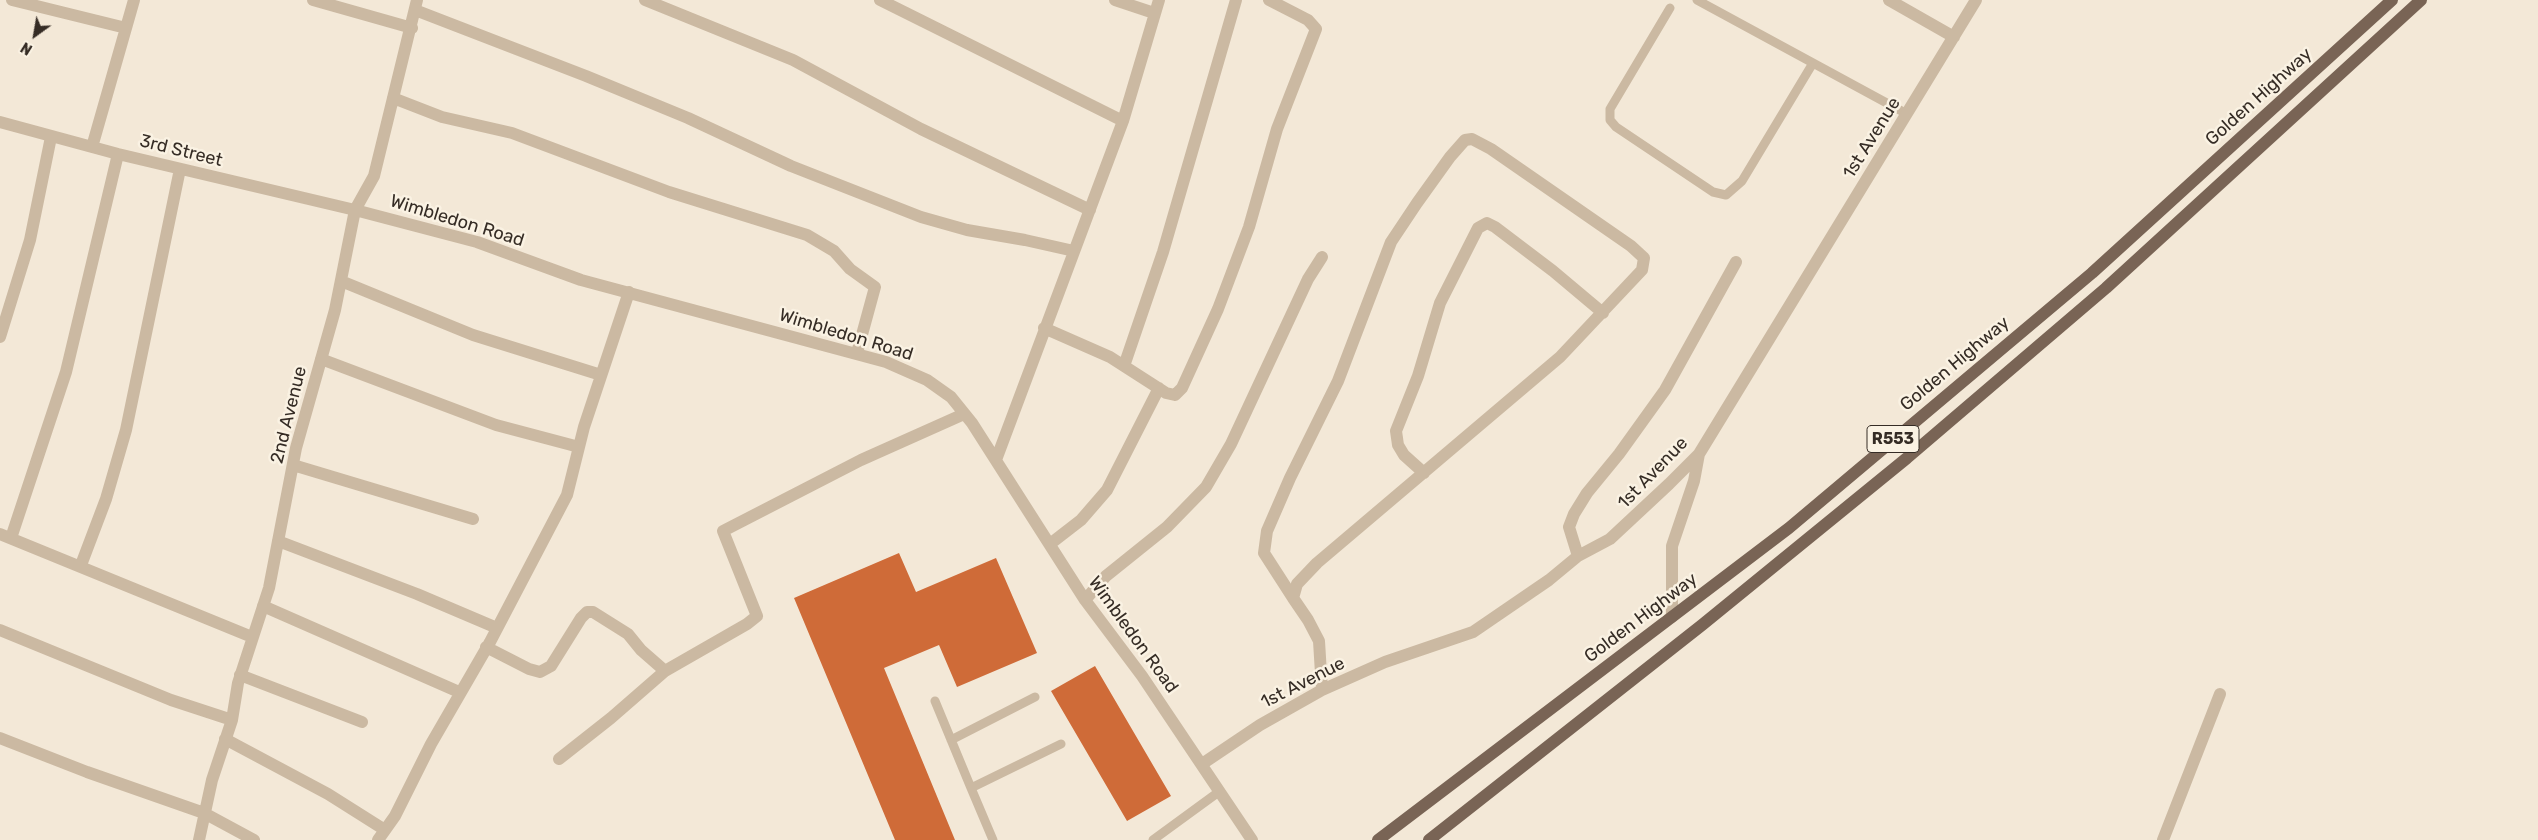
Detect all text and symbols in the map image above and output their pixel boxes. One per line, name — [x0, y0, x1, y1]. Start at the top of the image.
north arrow — [10, 10, 60, 60]
text: N — [18, 38, 36, 58]
street label: Golden Highway — [2201, 44, 2317, 150]
street label: 1st Avenue — [1839, 94, 1905, 182]
street label: 3rd Street — [137, 130, 225, 172]
street label: Wimbledon Road — [387, 190, 527, 252]
street label: Wimbledon Road — [776, 304, 916, 366]
street label: Golden Highway — [1896, 312, 2014, 416]
street label: 2nd Avenue — [266, 364, 312, 466]
road number: R553 — [1867, 426, 1919, 452]
street label: 1st Avenue — [1613, 433, 1693, 513]
street label: Golden Highway — [1580, 569, 1702, 667]
street label: Wimbledon Road — [1083, 572, 1183, 698]
street label: 1st Avenue — [1257, 653, 1349, 713]

